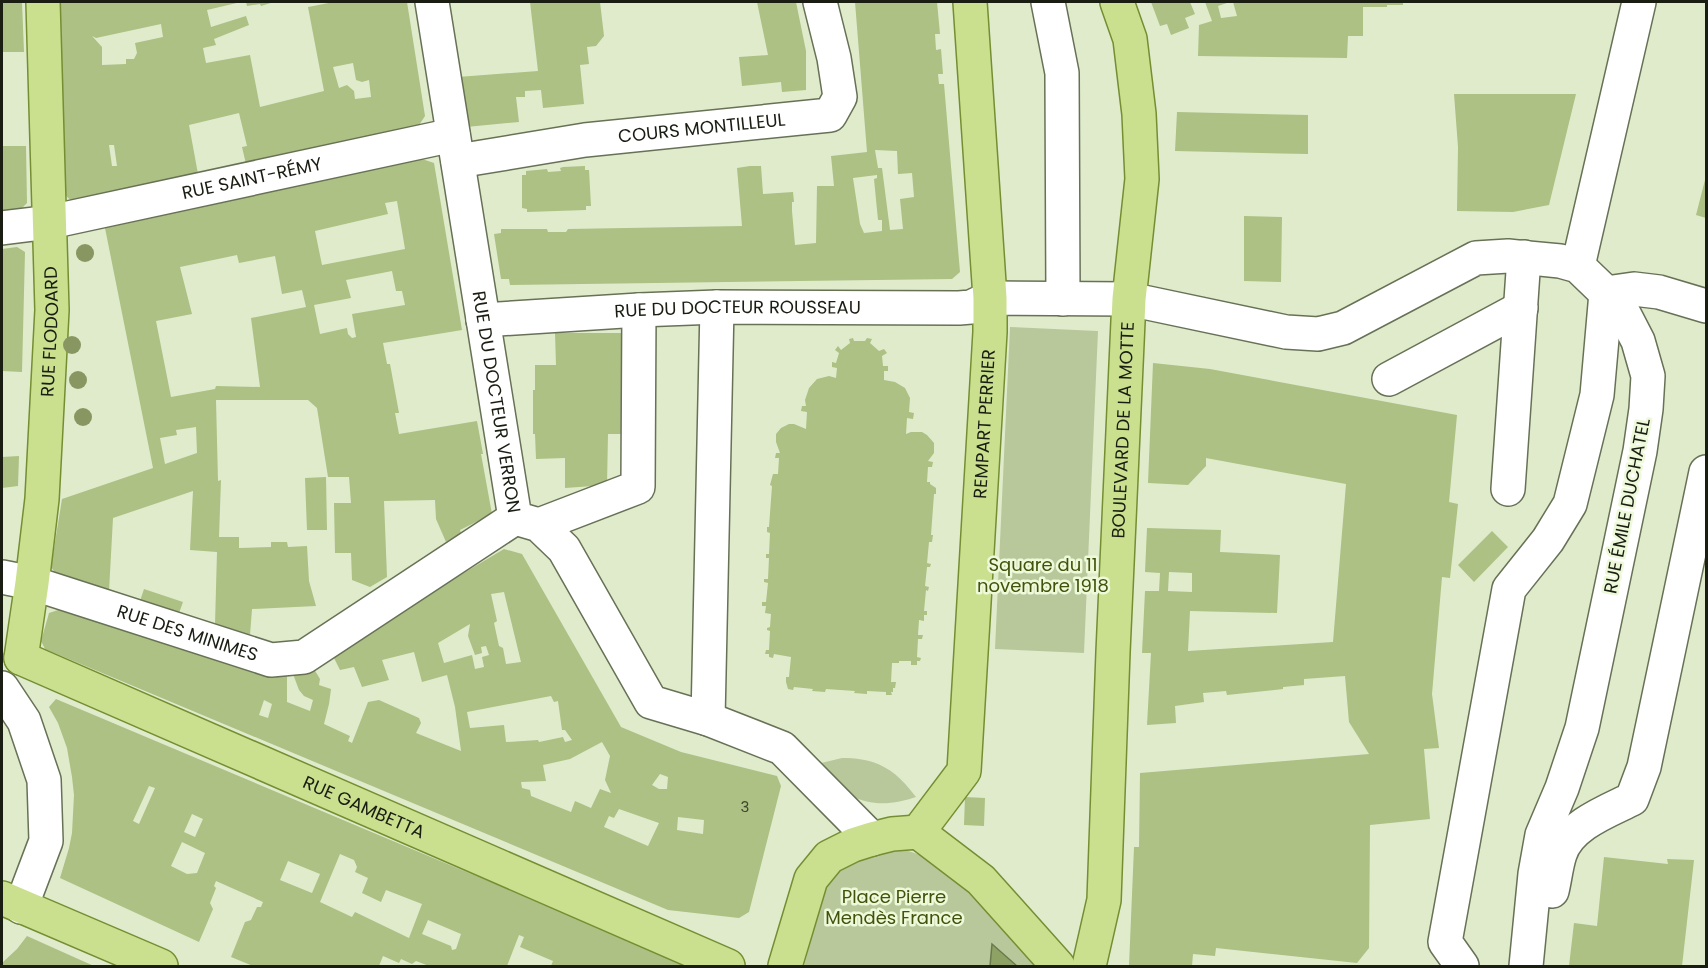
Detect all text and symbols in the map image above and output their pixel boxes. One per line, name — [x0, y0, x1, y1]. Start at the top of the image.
street label: COURS MONTILLEUL — [617, 107, 787, 149]
street label: RUE SAINT-RÉMY — [179, 151, 325, 205]
street label: RUE FLODOARD — [34, 266, 64, 398]
street label: RUE DU DOCTEUR VERRON — [467, 289, 527, 515]
street label: RUE DU DOCTEUR ROUSSEAU — [614, 294, 861, 324]
street label: BOULEVARD DE LA MOTTE — [1105, 321, 1140, 539]
street label: REMPART PERRIER — [967, 348, 1001, 500]
street label: RUE ÉMILE DUCHATEL — [1597, 416, 1656, 596]
park label: Square du 11 novembre 1918 — [977, 552, 1109, 598]
street label: RUE DES MINIMES — [114, 598, 261, 667]
street label: RUE GAMBETTA — [299, 769, 429, 844]
house number: 3 — [741, 796, 749, 817]
park label: Place Pierre Mendès France — [825, 884, 963, 930]

